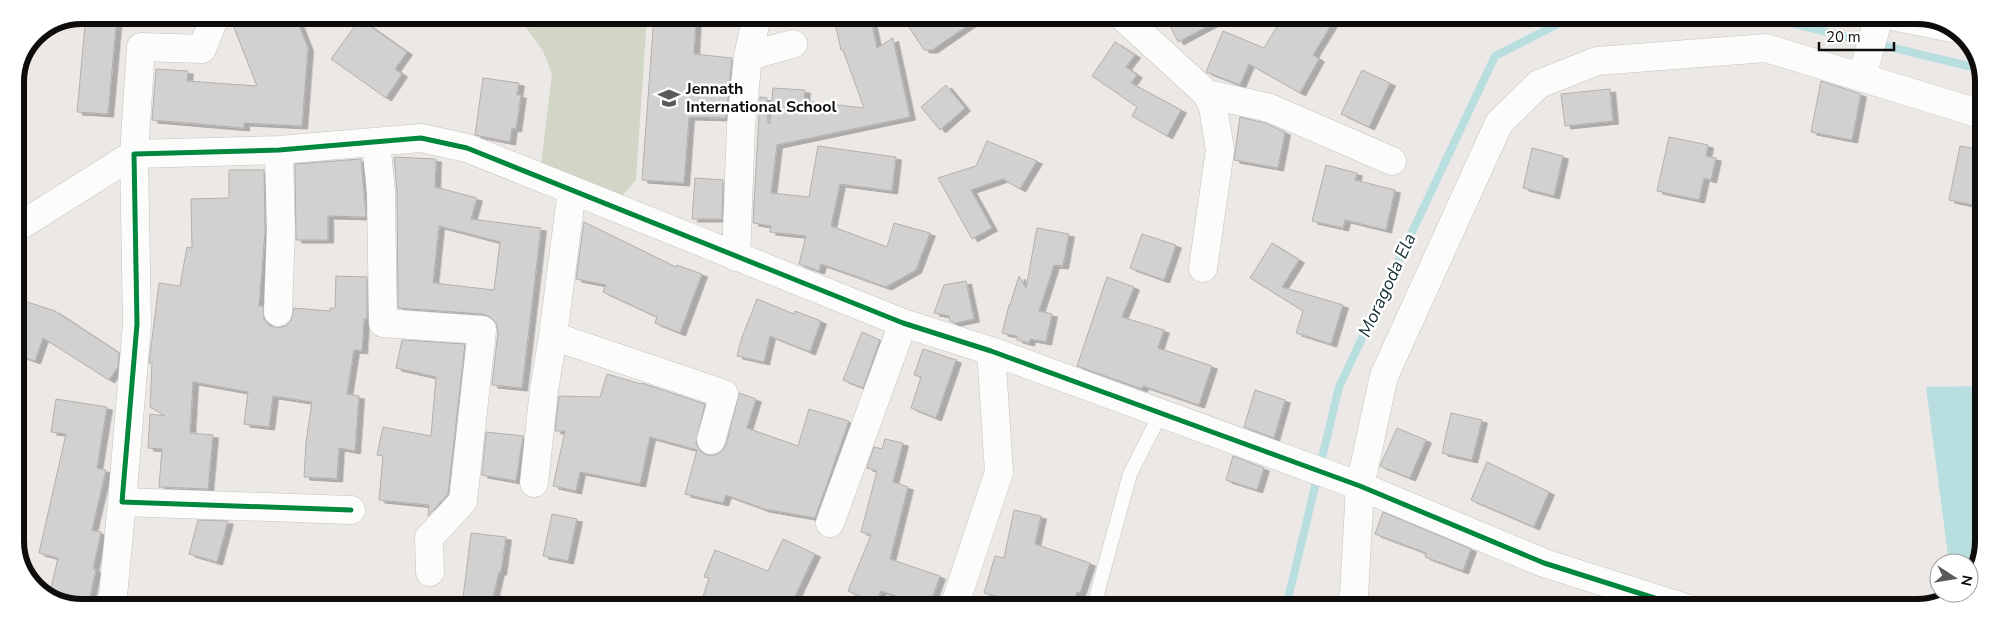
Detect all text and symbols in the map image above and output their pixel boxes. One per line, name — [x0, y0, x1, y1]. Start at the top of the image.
scale bar — [1819, 20, 1894, 52]
text: 20 m — [1826, 27, 1861, 47]
place label: Jennath International School — [685, 78, 837, 118]
school or university icon: Jennath International School — [656, 85, 682, 111]
water label: Moragoda Ela — [1352, 229, 1422, 341]
north arrow — [1929, 553, 1979, 603]
text: N — [1956, 573, 1977, 588]

